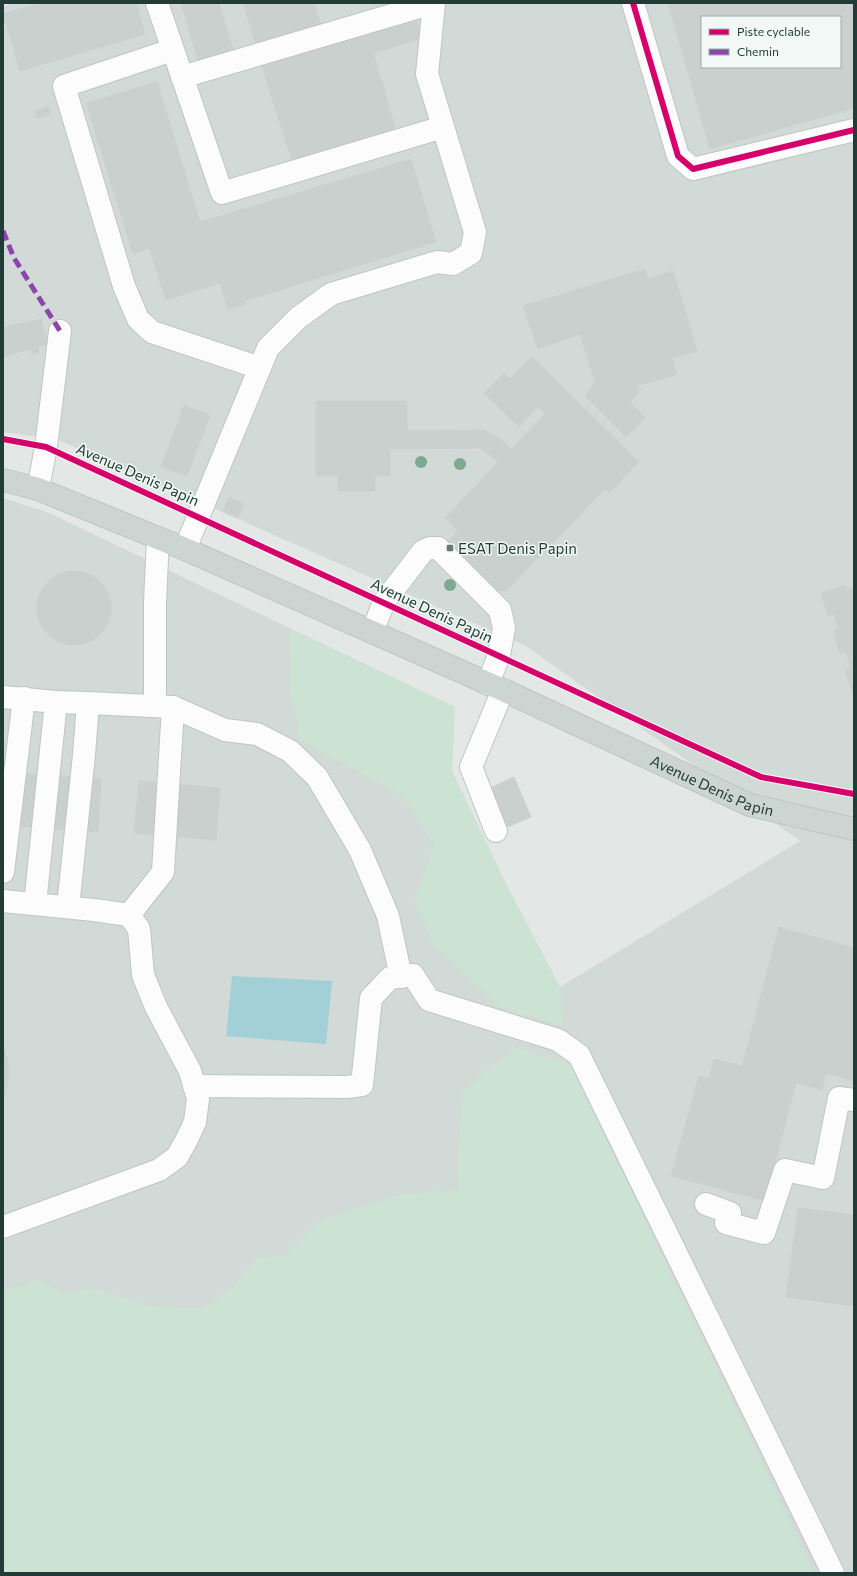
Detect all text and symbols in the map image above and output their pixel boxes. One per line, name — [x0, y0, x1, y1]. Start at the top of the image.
legend — [701, 16, 841, 68]
text: Piste cyclable — [737, 24, 810, 38]
text: Chemin — [737, 44, 779, 58]
street label: Avenue Denis Papin — [74, 439, 202, 509]
place label: ESAT Denis Papin — [458, 539, 577, 557]
marker: ESAT Denis Papin — [445, 543, 455, 553]
street label: Avenue Denis Papin — [368, 574, 496, 646]
street label: Avenue Denis Papin — [648, 751, 776, 819]

